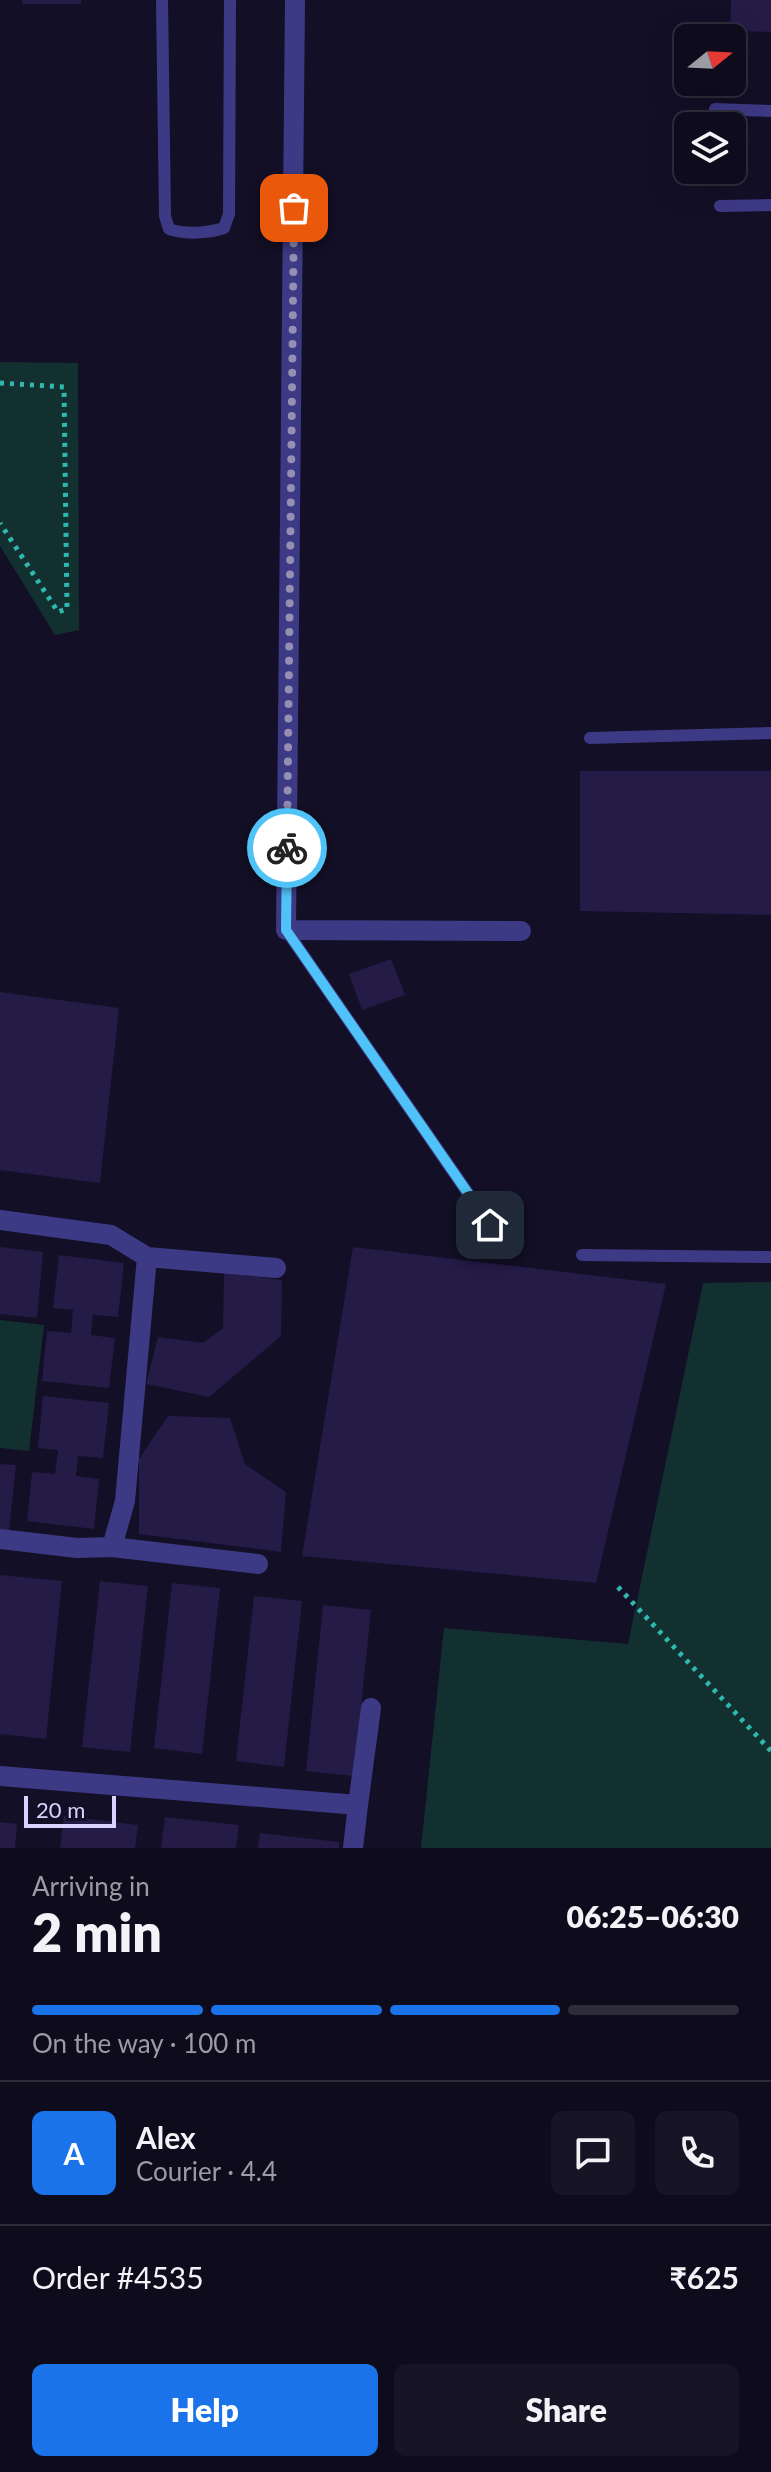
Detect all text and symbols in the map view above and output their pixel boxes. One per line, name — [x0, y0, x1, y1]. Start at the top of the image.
north arrow — [674, 24, 746, 96]
map controls — [674, 24, 746, 184]
button: layers — [674, 112, 746, 184]
pin — [260, 174, 328, 242]
icon: bag — [272, 186, 316, 230]
courier — [247, 808, 327, 888]
icon: bike — [265, 826, 309, 870]
pin — [456, 1191, 524, 1259]
icon: home — [468, 1203, 512, 1247]
scale bar — [24, 1792, 116, 1828]
text: 20 m — [36, 1796, 85, 1823]
text: Arriving in — [32, 1870, 150, 1902]
text: 06:25–06:30 — [566, 1898, 739, 1934]
text: 2 min — [32, 1901, 162, 1963]
text: On the way · 100 m — [32, 2027, 256, 2059]
button: chat — [551, 2111, 635, 2195]
button: phone — [655, 2111, 739, 2195]
text: Alex — [136, 2119, 196, 2155]
text: A — [64, 2135, 84, 2171]
text: Courier · 4.4 — [136, 2155, 277, 2187]
text: Order #4535 — [32, 2259, 204, 2295]
text: ₹625 — [669, 2259, 739, 2295]
button: Help — [32, 2364, 378, 2456]
button: Share — [394, 2364, 739, 2456]

